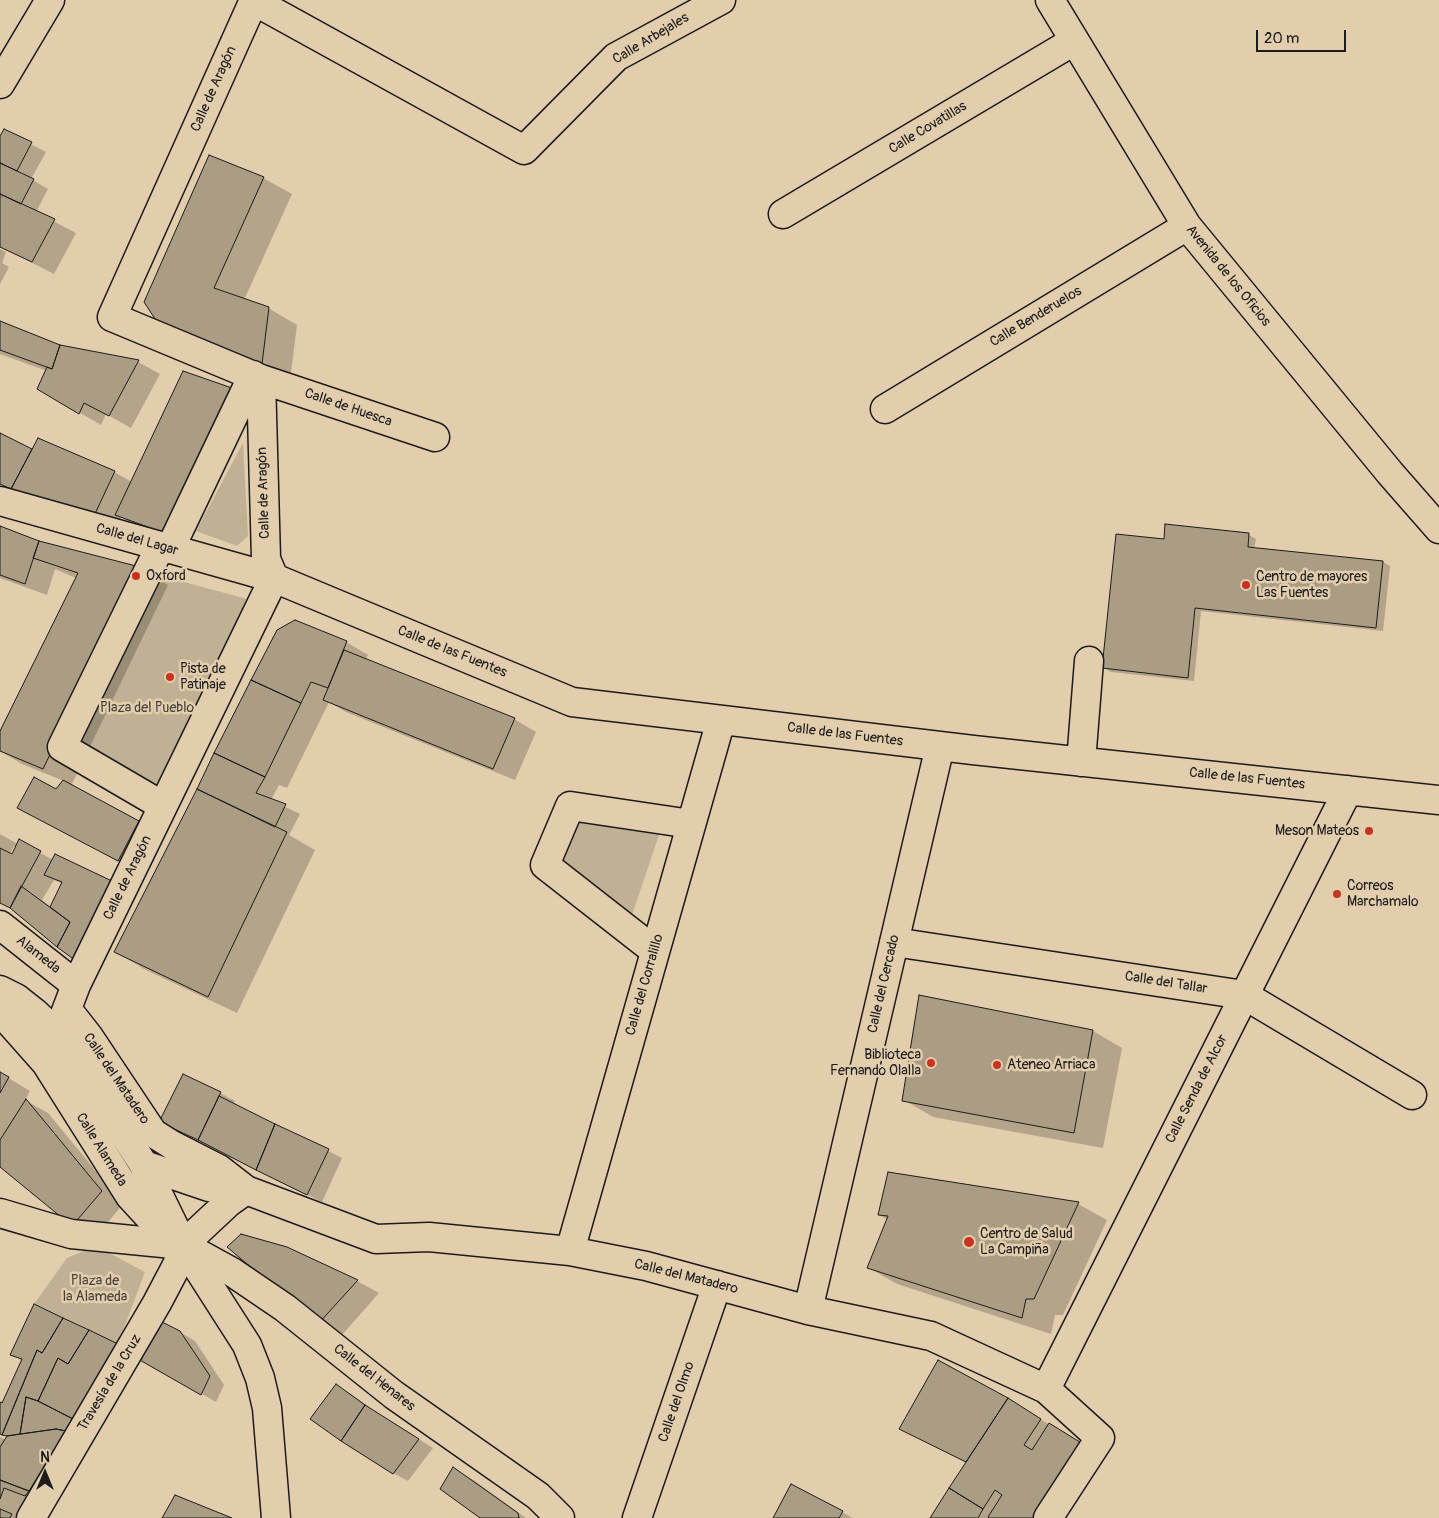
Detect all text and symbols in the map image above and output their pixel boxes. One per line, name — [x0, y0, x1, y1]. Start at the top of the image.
street label: Calle Arbejales — [610, 10, 692, 68]
scale bar — [1259, 20, 1349, 52]
text: 20 m — [1264, 29, 1299, 48]
street label: Calle de Aragón — [188, 44, 240, 134]
street label: Calle Covatillas — [886, 98, 970, 158]
street label: Avenida de los Oficios — [1182, 222, 1274, 330]
street label: Calle Benderuelos — [987, 283, 1085, 351]
street label: Calle de Huesca — [302, 385, 394, 431]
street label: Calle de Aragón — [254, 447, 274, 539]
street label: Calle del Lagar — [94, 520, 180, 560]
place label: Oxford — [146, 568, 186, 584]
place label: Centro de mayores Las Fuentes — [1256, 569, 1367, 602]
marker: Oxford — [130, 570, 142, 582]
marker: Centro de mayores Las Fuentes — [1240, 579, 1252, 591]
street label: Calle de las Fuentes — [395, 622, 509, 682]
place label: Pista de Patinaje — [180, 661, 226, 694]
marker: Pista de Patinaje — [164, 671, 176, 683]
park label: Plaza del Pueblo — [100, 700, 194, 716]
street label: Calle de las Fuentes — [786, 720, 904, 750]
street label: Calle de las Fuentes — [1188, 765, 1306, 793]
place label: Meson Mateos — [1275, 823, 1359, 839]
marker: Meson Mateos — [1363, 825, 1375, 837]
street label: Calle de Aragón — [100, 833, 156, 923]
place label: Correos Marchamalo — [1347, 878, 1419, 910]
marker: Correos Marchamalo — [1331, 888, 1343, 900]
street label: Alameda — [12, 932, 64, 978]
street label: Calle del Corralillo — [622, 932, 668, 1038]
street label: Calle del Cercado — [865, 933, 903, 1035]
street label: Calle del Tallar — [1123, 968, 1209, 998]
street label: Calle del Matadero — [79, 1030, 153, 1128]
street label: Calle Senda de Alcor — [1162, 1032, 1232, 1146]
place label: Biblioteca Fernando Olalla — [830, 1047, 921, 1080]
marker: Biblioteca Fernando Olalla — [925, 1057, 937, 1069]
place label: Ateneo Arriaca — [1007, 1057, 1095, 1073]
marker: Ateneo Arriaca — [991, 1059, 1003, 1071]
street label: Calle Alameda — [72, 1110, 130, 1190]
place label: Centro de Salud La Campiña — [980, 1226, 1073, 1258]
marker: Centro de Salud La Campiña — [962, 1235, 976, 1249]
street label: Calle del Matadero — [632, 1256, 740, 1298]
park label: Plaza de la Alameda — [63, 1273, 127, 1305]
street label: Travesía de la Cruz — [75, 1332, 145, 1434]
street label: Calle del Henares — [330, 1341, 418, 1415]
street label: Calle del Olmo — [655, 1359, 699, 1445]
north arrow — [20, 1448, 70, 1498]
text: N — [40, 1449, 50, 1466]

